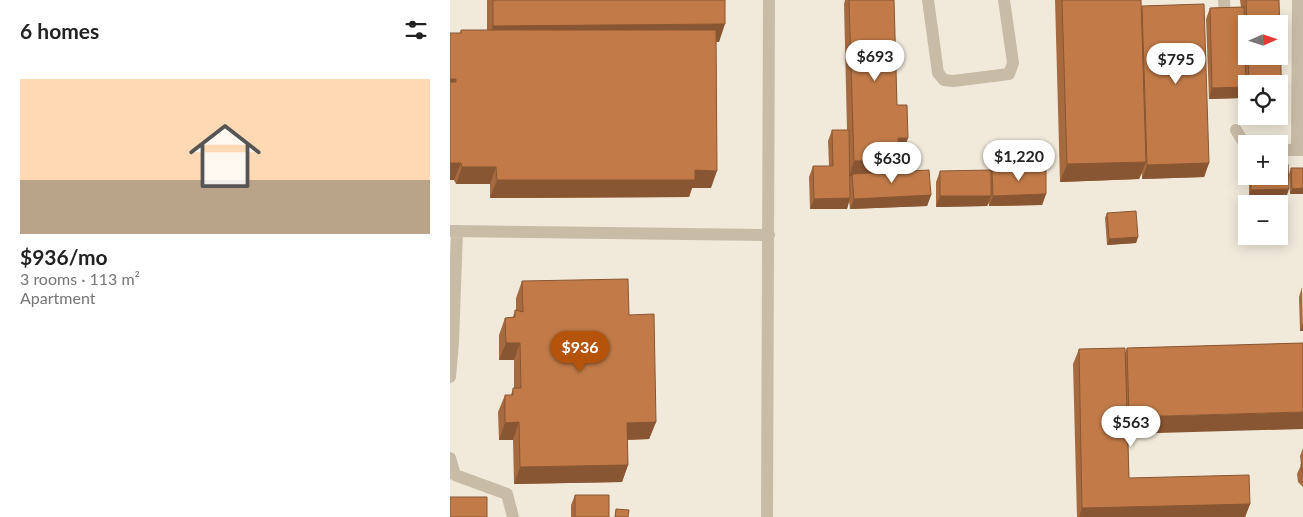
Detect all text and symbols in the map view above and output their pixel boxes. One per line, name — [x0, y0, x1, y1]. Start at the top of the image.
north arrow — [1238, 15, 1288, 65]
map controls — [1238, 15, 1288, 245]
icon: filters — [402, 16, 430, 44]
text: 6 homes — [20, 18, 99, 43]
pin: $693 — [845, 39, 905, 82]
pin: $795 — [1146, 42, 1206, 85]
text: $693 — [856, 46, 894, 65]
text: $795 — [1157, 49, 1195, 68]
button: locate — [1238, 75, 1288, 125]
icon: home — [180, 111, 270, 201]
button: + — [1238, 135, 1288, 185]
pin: $1,220 — [978, 140, 1060, 182]
pin: $630 — [862, 142, 922, 184]
text: $1,220 — [994, 146, 1044, 165]
text: $630 — [873, 148, 911, 167]
button: − — [1238, 195, 1288, 245]
text: $936/mo — [20, 244, 108, 269]
text: 3 rooms · 113 m² — [20, 269, 140, 288]
text: Apartment — [20, 288, 95, 307]
pin: $936 — [550, 330, 610, 373]
text: $936 — [561, 337, 599, 356]
pin: $563 — [1101, 406, 1161, 448]
text: $563 — [1112, 412, 1150, 431]

